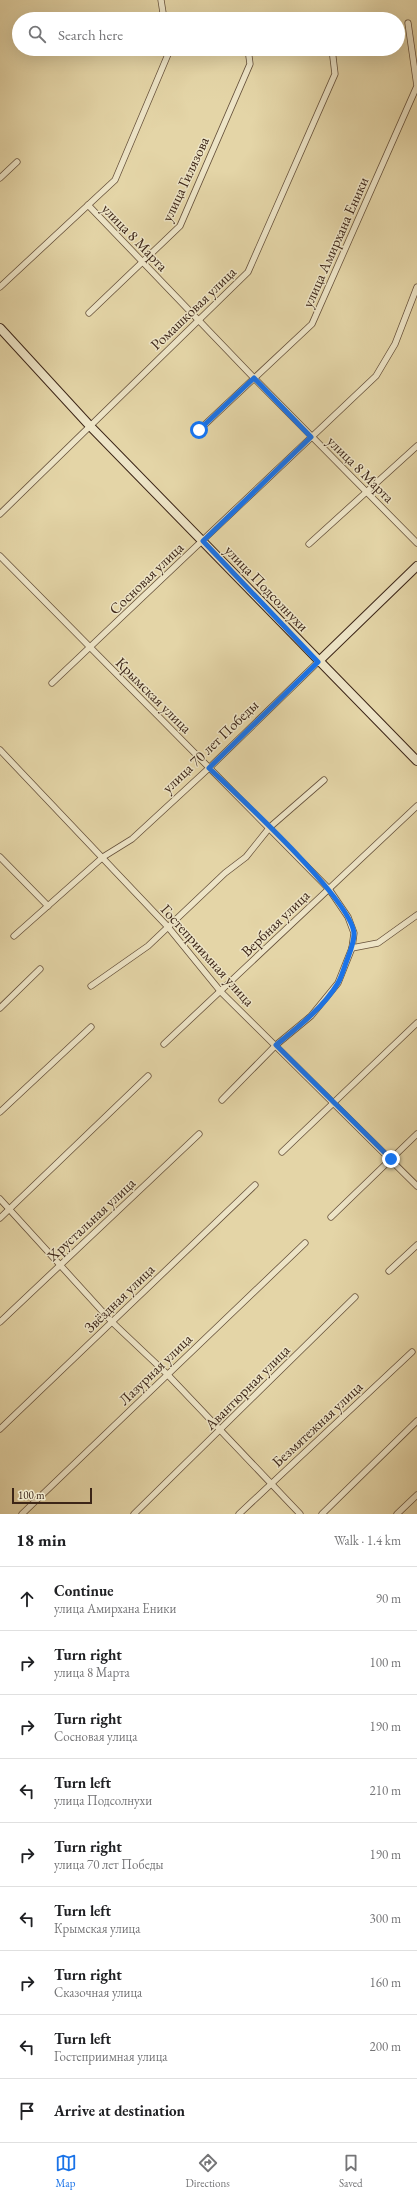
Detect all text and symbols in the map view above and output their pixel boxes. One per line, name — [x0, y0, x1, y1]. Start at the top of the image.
search box — [12, 12, 405, 56]
icon: search — [26, 23, 48, 45]
text: Search here — [58, 25, 123, 44]
street label: улица Гилязова — [157, 133, 213, 225]
street label: улица Амирхана Еники — [298, 174, 372, 310]
street label: улица 8 Марта — [98, 199, 172, 275]
street label: Ромашковая улица — [146, 262, 240, 354]
route start — [190, 421, 208, 439]
street label: улица 8 Марта — [323, 431, 399, 507]
street label: Сосновая улица — [105, 538, 187, 618]
street label: улица Подсолнухи — [221, 541, 313, 635]
street label: Крымская улица — [112, 653, 196, 737]
street label: улица 70 лет Победы — [158, 695, 262, 797]
street label: Вербная улица — [237, 886, 313, 960]
street label: Гостеприимная улица — [157, 900, 259, 1010]
route end — [382, 1150, 400, 1168]
street label: Хрустальная улица — [42, 1173, 139, 1266]
street label: Звёздная улица — [80, 1260, 158, 1336]
street label: Лазурная улица — [114, 1329, 196, 1409]
street label: Авантюрная улица — [200, 1340, 294, 1434]
street label: Безмятежная улица — [268, 1377, 366, 1471]
scale bar — [12, 1486, 92, 1505]
text: 100 m — [18, 1488, 45, 1502]
text: 18 min — [16, 1529, 66, 1551]
text: Walk · 1.4 km — [334, 1532, 401, 1549]
text: Continue — [54, 1581, 114, 1600]
icon: ahead — [16, 1588, 38, 1610]
text: 90 m — [376, 1590, 401, 1607]
text: улица Амирхана Еники — [54, 1600, 176, 1617]
text: Turn right — [54, 1645, 122, 1664]
icon: right — [16, 1652, 38, 1674]
text: 100 m — [370, 1654, 401, 1671]
text: улица 8 Марта — [54, 1664, 130, 1681]
text: Turn right — [54, 1709, 122, 1728]
icon: right — [16, 1716, 38, 1738]
text: 190 m — [370, 1718, 401, 1735]
text: Сосновая улица — [54, 1728, 137, 1745]
text: Turn left — [54, 1773, 111, 1792]
icon: left — [16, 1780, 38, 1802]
text: 210 m — [370, 1782, 401, 1799]
text: улица Подсолнухи — [54, 1792, 152, 1809]
text: Turn right — [54, 1837, 122, 1856]
icon: right — [16, 1844, 38, 1866]
text: 190 m — [370, 1846, 401, 1863]
text: улица 70 лет Победы — [54, 1856, 164, 1873]
text: Turn left — [54, 1901, 111, 1920]
icon: left — [16, 1908, 38, 1930]
text: 300 m — [370, 1910, 401, 1927]
text: Крымская улица — [54, 1920, 140, 1937]
text: Turn right — [54, 1965, 122, 1984]
icon: right — [16, 1972, 38, 1994]
text: 160 m — [370, 1974, 401, 1991]
text: Сказочная улица — [54, 1984, 142, 2001]
text: Turn left — [54, 2029, 111, 2048]
icon: left — [16, 2036, 38, 2058]
text: 200 m — [370, 2038, 401, 2055]
text: Гостеприимная улица — [54, 2048, 168, 2065]
icon: arrive — [16, 2100, 38, 2122]
text: Arrive at destination — [54, 2101, 185, 2120]
tab: Map — [55, 2152, 77, 2190]
tab: Directions — [186, 2152, 230, 2190]
tab: Saved — [339, 2152, 362, 2190]

